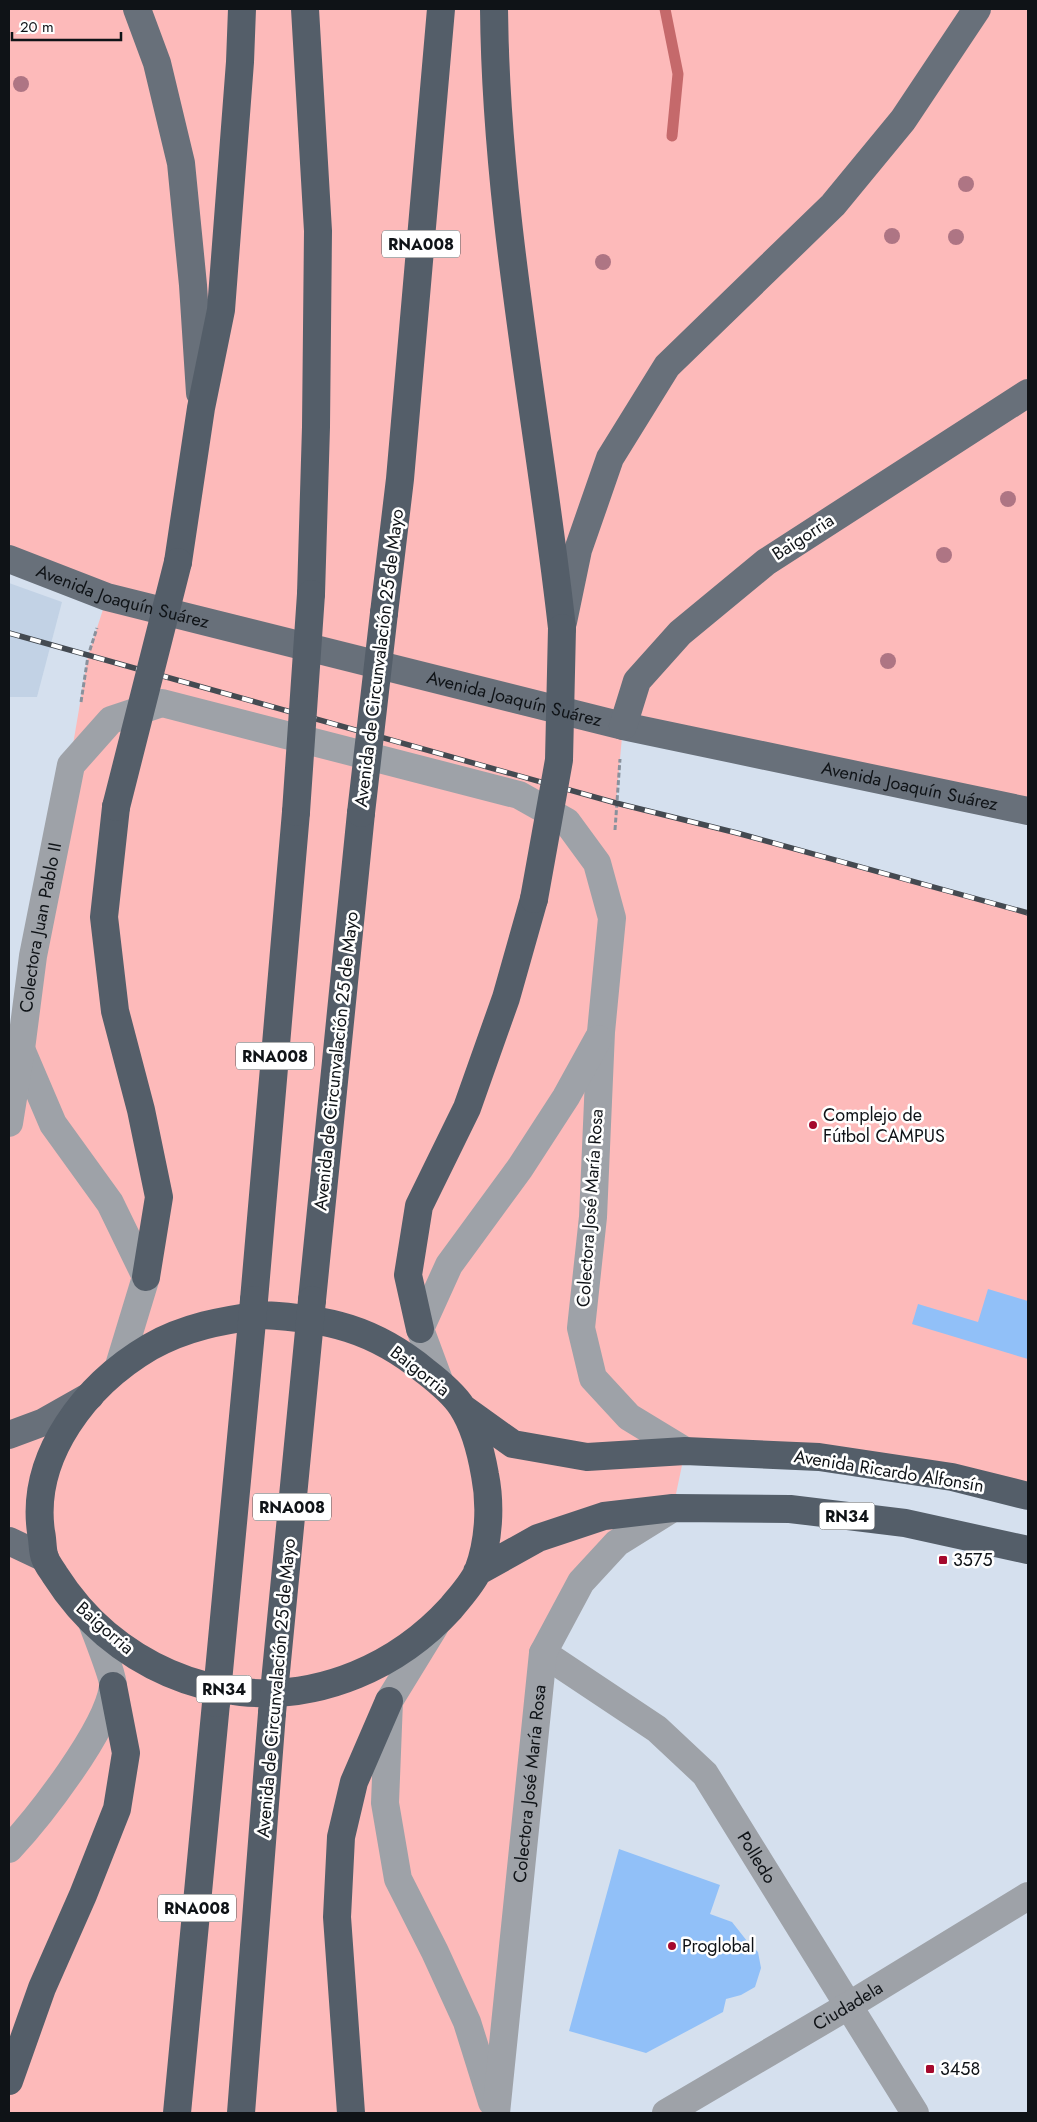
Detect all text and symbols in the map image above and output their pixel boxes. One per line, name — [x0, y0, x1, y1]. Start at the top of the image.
scale bar — [12, 10, 121, 42]
text: 20 m — [20, 16, 54, 38]
road number: RNA008 — [382, 230, 460, 258]
street label: Avenida de Circunvalación 25 de Mayo — [348, 507, 410, 809]
street label: Baigorria — [767, 507, 839, 567]
street label: Avenida Joaquín Suárez — [32, 558, 212, 635]
street label: Avenida Joaquín Suárez — [424, 664, 605, 733]
street label: Avenida Joaquín Suárez — [819, 755, 1001, 818]
street label: Colectora Juan Pablo II — [13, 840, 68, 1014]
street label: Avenida de Circunvalación 25 de Mayo — [307, 910, 365, 1212]
road number: RNA008 — [236, 1042, 314, 1070]
place label: Complejo de Fútbol CAMPUS — [823, 1102, 945, 1149]
street label: Colectora José María Rosa — [570, 1108, 610, 1308]
marker: Complejo de Fútbol CAMPUS — [807, 1119, 819, 1131]
street label: Baigorria — [385, 1339, 455, 1403]
street label: Avenida Ricardo Alfonsín — [792, 1443, 986, 1499]
road number: RNA008 — [253, 1494, 331, 1520]
road number: RN34 — [820, 1502, 874, 1530]
street label: Avenida de Circunvalación 25 de Mayo — [250, 1537, 302, 1839]
place label: 3575 — [953, 1547, 993, 1573]
marker: 3575 — [937, 1554, 949, 1566]
street label: Baigorria — [70, 1596, 140, 1660]
road number: RN34 — [196, 1676, 252, 1702]
street label: Colectora José María Rosa — [507, 1684, 553, 1884]
street label: Polledo — [731, 1826, 783, 1889]
road number: RNA008 — [158, 1895, 236, 1922]
place label: Proglobal — [682, 1933, 755, 1959]
marker: Proglobal — [666, 1940, 678, 1952]
street label: Ciudadela — [808, 1975, 888, 2037]
place label: 3458 — [940, 2056, 980, 2082]
marker: 3458 — [924, 2063, 936, 2075]

